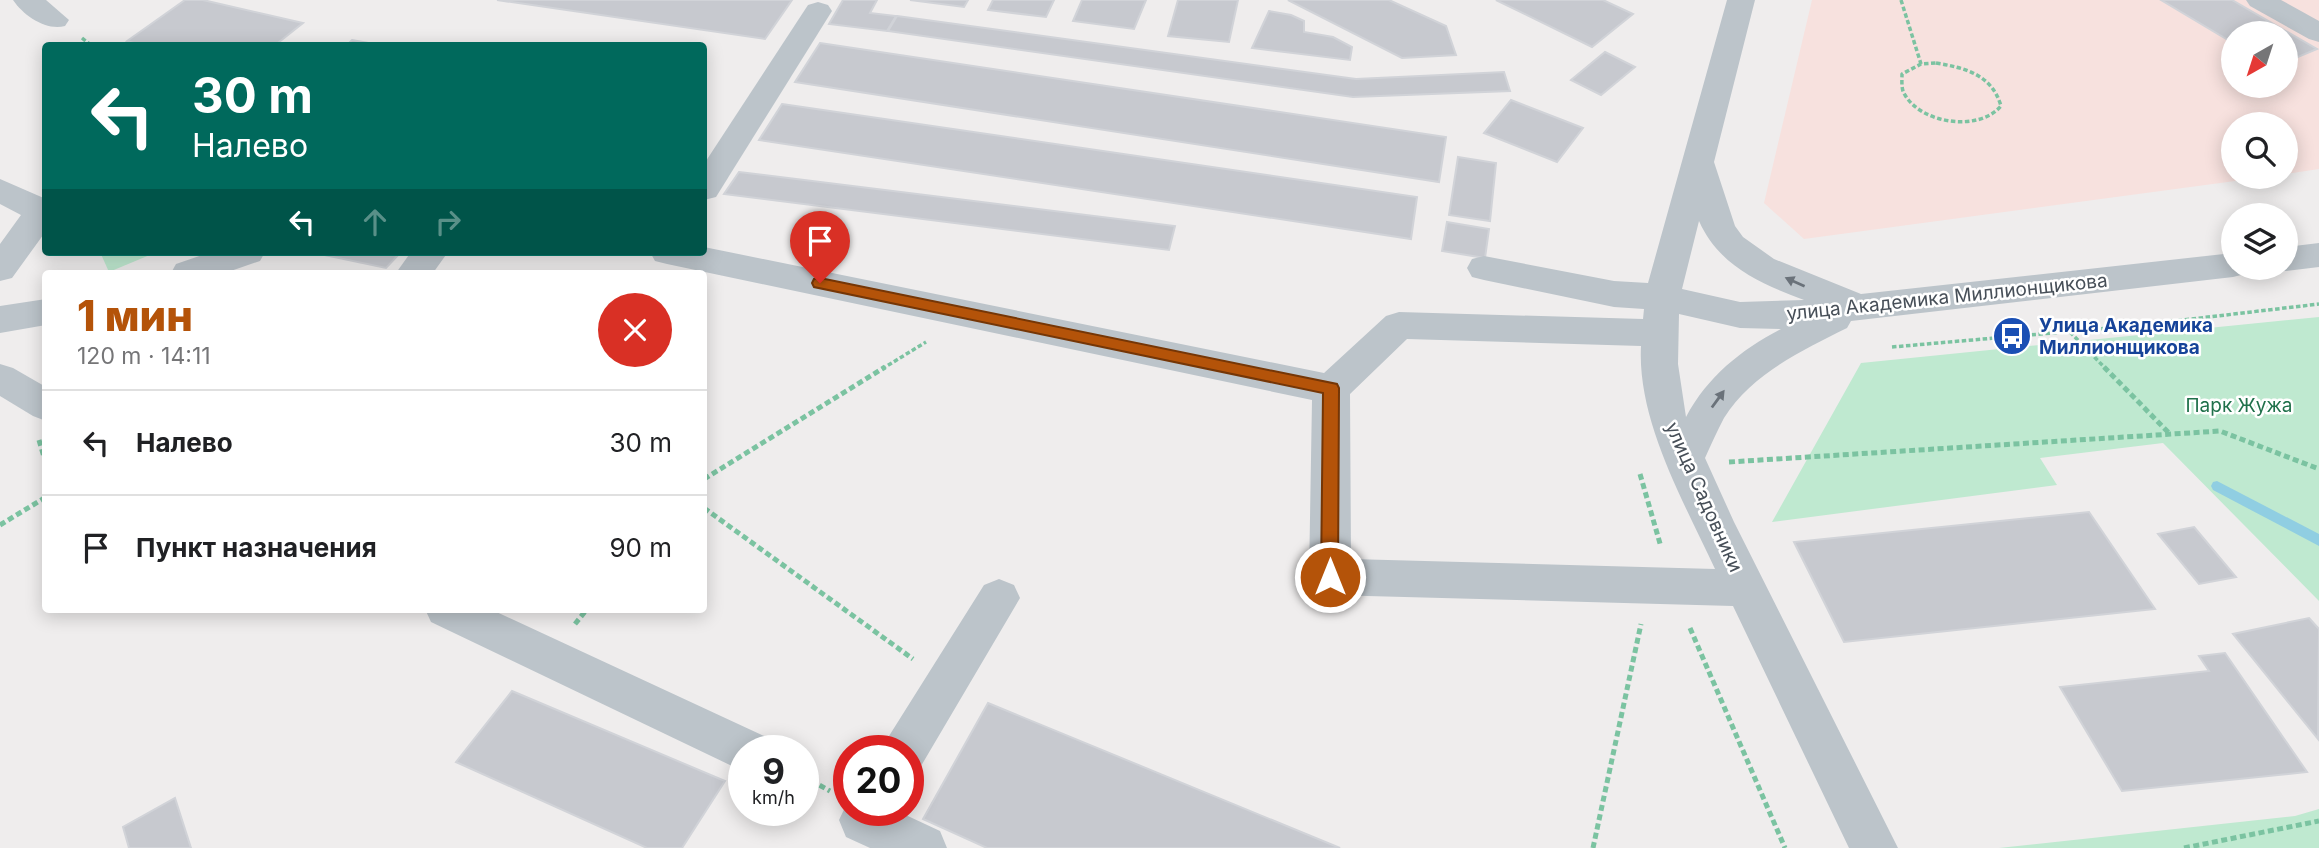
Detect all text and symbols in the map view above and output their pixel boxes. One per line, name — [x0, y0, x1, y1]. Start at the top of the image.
north arrow — [2221, 21, 2298, 98]
map controls — [2221, 21, 2298, 280]
text: 30 m — [192, 66, 313, 125]
icon: left — [77, 70, 168, 161]
button: search — [2221, 112, 2298, 189]
text: Налево — [192, 126, 308, 165]
icon: left — [283, 203, 321, 241]
icon: ahead — [356, 203, 394, 241]
icon: right — [429, 203, 467, 241]
button: layers — [2221, 203, 2298, 280]
pin — [790, 211, 850, 283]
icon: arrive — [801, 222, 839, 260]
street label: улица Академика Миллионщикова — [1785, 269, 2109, 325]
one-way arrow — [1785, 276, 1805, 288]
text: 1 мин — [77, 290, 193, 341]
button: close — [598, 293, 672, 367]
place label: Улица Академика Миллионщикова — [2039, 314, 2213, 359]
bus stop icon: Улица Академика Миллионщикова — [1991, 315, 2033, 357]
text: 120 m · 14:11 — [77, 342, 211, 370]
one-way arrow — [1710, 391, 1725, 409]
park label: Парк Жужа — [2185, 394, 2293, 417]
street label: улица Садовники — [1661, 418, 1747, 576]
icon: left — [77, 424, 115, 462]
text: Налево — [136, 427, 233, 458]
text: 30 m — [609, 427, 672, 458]
icon: arrive — [77, 529, 115, 567]
text: Пункт назначения — [136, 532, 377, 563]
text: 90 m — [609, 532, 672, 563]
position arrow — [1293, 540, 1367, 614]
speed limit sign: 20 — [833, 735, 924, 826]
text: 9 — [762, 750, 785, 792]
text: km/h — [752, 787, 795, 808]

